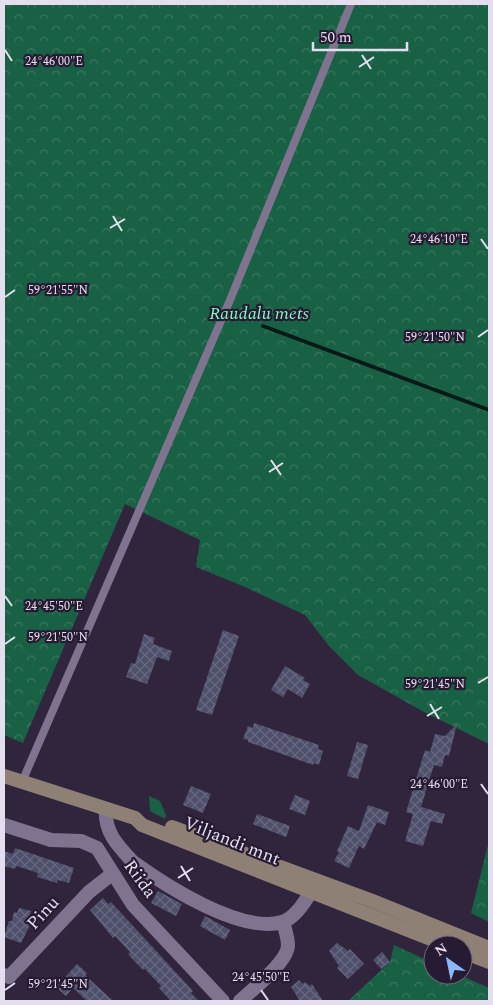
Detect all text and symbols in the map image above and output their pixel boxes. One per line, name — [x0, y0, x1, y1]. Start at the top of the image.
scale bar — [313, 20, 407, 52]
text: 50 m — [320, 26, 352, 49]
text: 24°46'00"E — [25, 52, 83, 71]
text: 24°46'10"E — [410, 230, 468, 249]
text: 59°21'55"N — [28, 281, 88, 300]
park label: Raudalu mets — [209, 300, 309, 327]
text: 59°21'50"N — [405, 328, 465, 347]
text: 24°45'50"E — [25, 597, 83, 616]
text: 59°21'50"N — [28, 628, 88, 647]
text: 59°21'45"N — [405, 675, 465, 694]
text: 24°46'00"E — [410, 775, 468, 794]
street label: Viljandi mnt — [180, 809, 284, 873]
street label: Riida — [117, 854, 163, 904]
street label: Pinu — [20, 890, 66, 936]
north arrow — [423, 935, 473, 985]
text: N — [431, 938, 452, 961]
text: 24°45'50"E — [232, 968, 290, 987]
text: 59°21'45"N — [28, 975, 88, 994]

